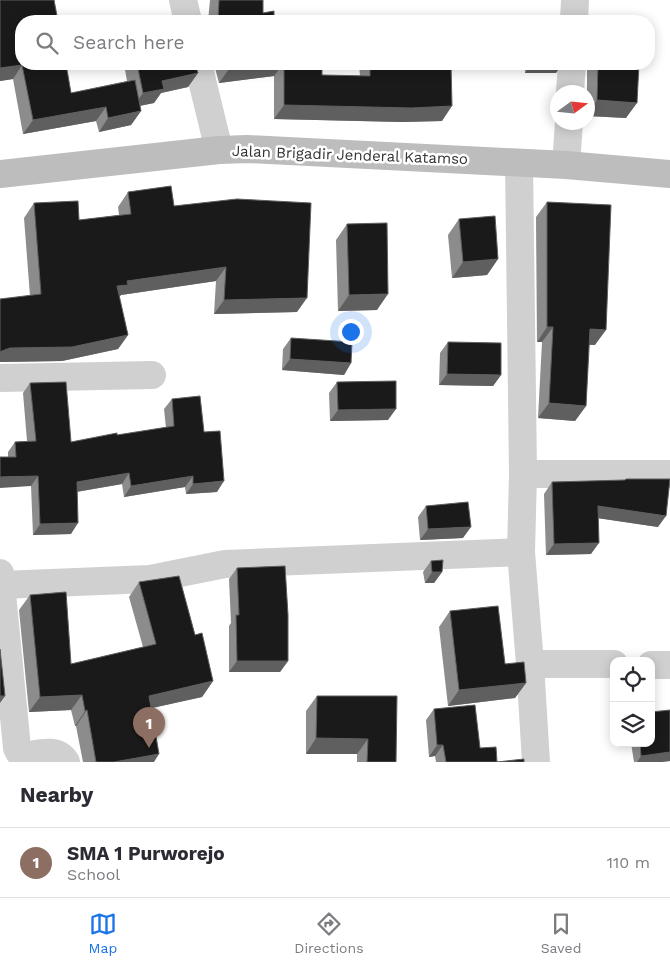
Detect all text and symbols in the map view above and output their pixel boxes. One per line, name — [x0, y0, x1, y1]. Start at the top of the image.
search box — [15, 15, 655, 70]
icon: search — [33, 29, 61, 57]
text: Search here — [73, 31, 184, 54]
north arrow — [550, 85, 595, 130]
street label: Jalan Brigadir Jenderal Katamso — [232, 142, 468, 168]
your location — [338, 319, 364, 345]
map controls — [610, 657, 655, 747]
button: locate — [610, 657, 655, 702]
button: layers — [610, 702, 655, 747]
pin: 1 — [133, 707, 165, 748]
text: Nearby — [20, 782, 93, 807]
text: SMA 1 Purworejo — [67, 842, 225, 865]
text: 1 — [33, 853, 39, 872]
text: 110 m — [607, 853, 650, 872]
text: School — [67, 865, 120, 884]
tab: Map — [89, 910, 117, 956]
tab: Directions — [294, 910, 364, 956]
tab: Saved — [541, 910, 581, 956]

